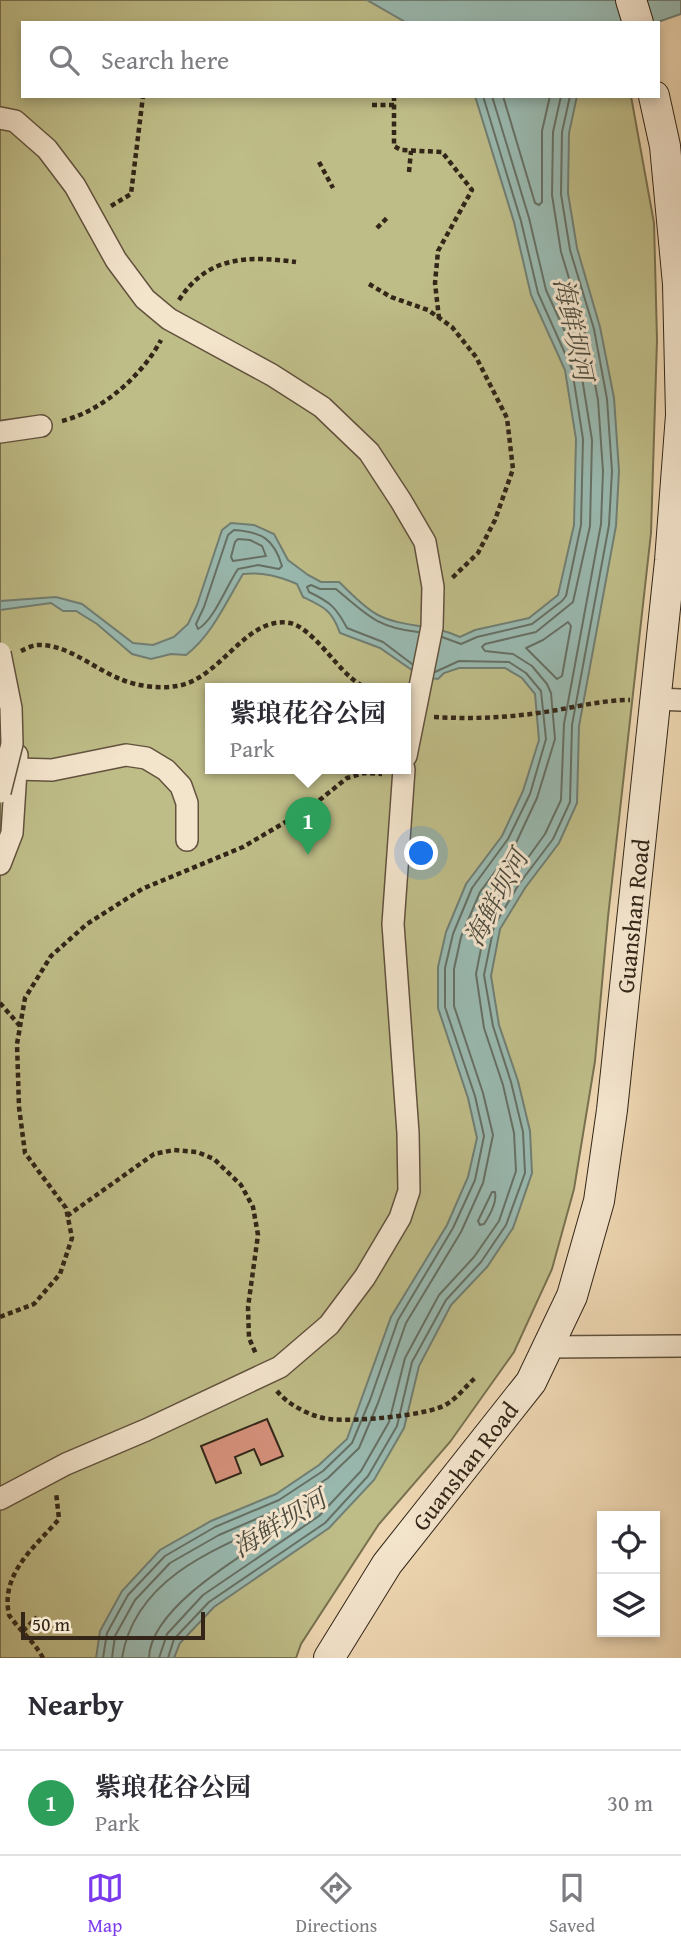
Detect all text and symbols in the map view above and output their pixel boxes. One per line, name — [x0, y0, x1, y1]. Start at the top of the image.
search box — [21, 21, 660, 98]
text: Search here — [101, 40, 229, 79]
icon: search — [45, 41, 83, 79]
water label: 海鲜坝河 — [544, 274, 605, 388]
popup — [205, 683, 411, 774]
text: 紫琅花谷公园 — [230, 693, 386, 732]
text: Park — [230, 732, 274, 765]
pin: 1 — [285, 797, 331, 855]
your location — [404, 836, 438, 870]
street label: Guanshan Road — [607, 837, 659, 995]
water label: 海鲜坝河 — [454, 839, 540, 953]
street label: Guanshan Road — [403, 1394, 527, 1538]
water label: 海鲜坝河 — [224, 1477, 337, 1567]
map controls — [597, 1511, 660, 1637]
button: locate — [597, 1511, 660, 1574]
button: layers — [597, 1574, 660, 1637]
scale bar — [21, 1609, 205, 1641]
text: 50 m — [32, 1610, 70, 1638]
text: Nearby — [28, 1682, 124, 1726]
text: 紫琅花谷公园 — [95, 1767, 251, 1806]
text: 1 — [45, 1786, 57, 1819]
text: 30 m — [607, 1786, 653, 1819]
text: Park — [95, 1806, 139, 1839]
tab: Map — [86, 1869, 124, 1939]
tab: Directions — [296, 1869, 377, 1939]
tab: Saved — [549, 1869, 595, 1939]

